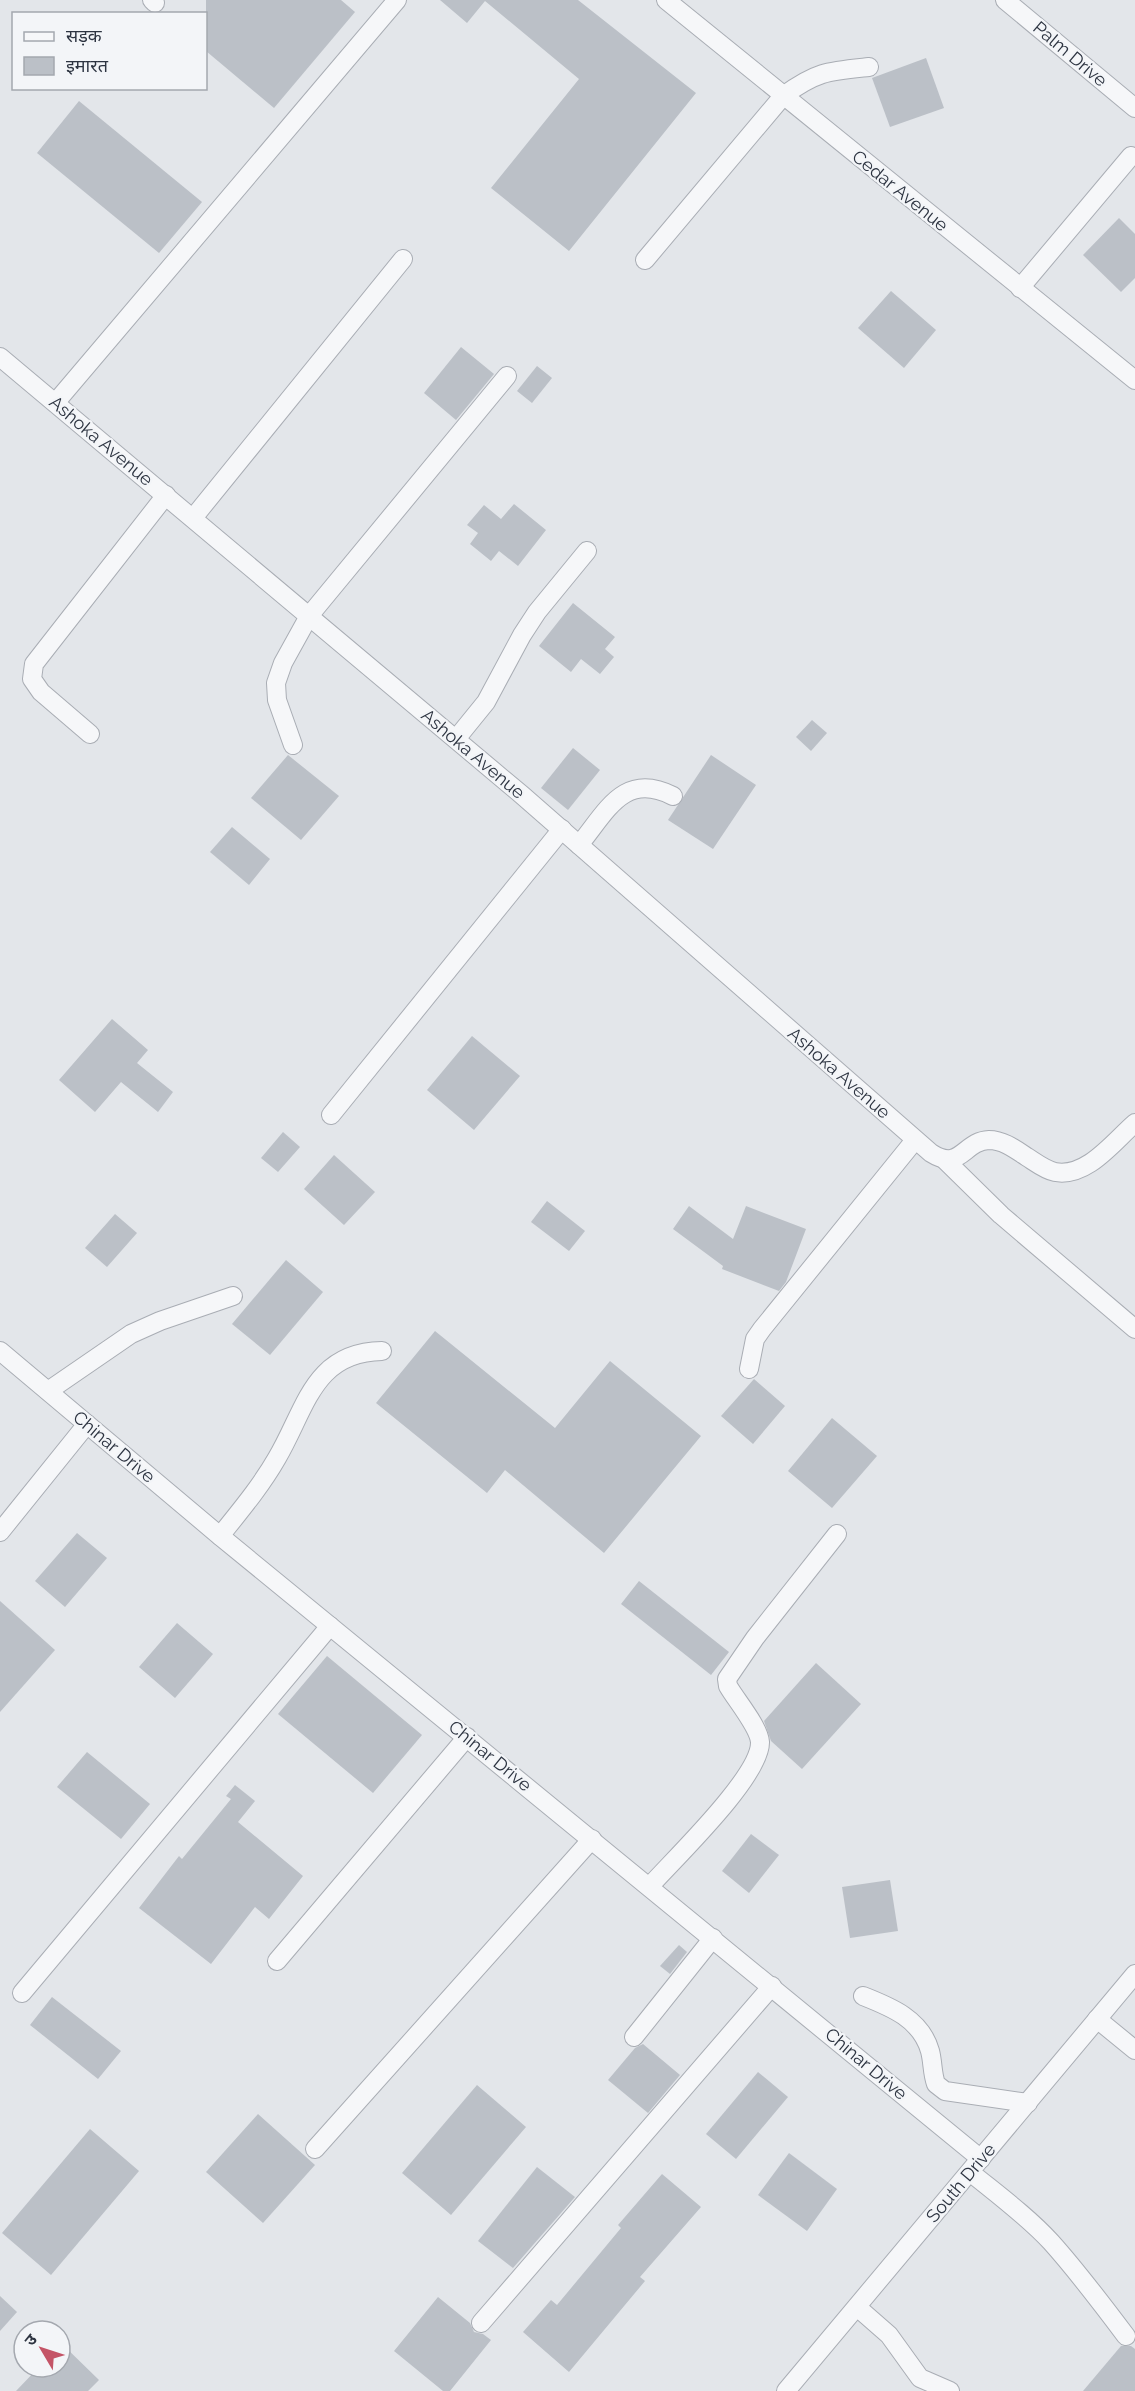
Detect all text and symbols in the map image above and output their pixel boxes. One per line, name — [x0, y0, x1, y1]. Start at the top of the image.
legend — [12, 12, 207, 90]
street label: Palm Drive — [1029, 17, 1112, 91]
text: सड़क — [66, 25, 103, 46]
text: इमारत — [66, 55, 109, 76]
street label: Cedar Avenue — [848, 146, 953, 236]
street label: Ashoka Avenue — [45, 391, 158, 490]
street label: Ashoka Avenue — [417, 704, 530, 803]
street label: Ashoka Avenue — [784, 1023, 895, 1123]
street label: Chinar Drive — [69, 1406, 160, 1487]
street label: Chinar Drive — [445, 1716, 536, 1796]
street label: Chinar Drive — [821, 2023, 912, 2104]
street label: South Drive — [922, 2139, 1000, 2226]
north arrow — [12, 2319, 72, 2379]
text: उ — [20, 2330, 41, 2349]

